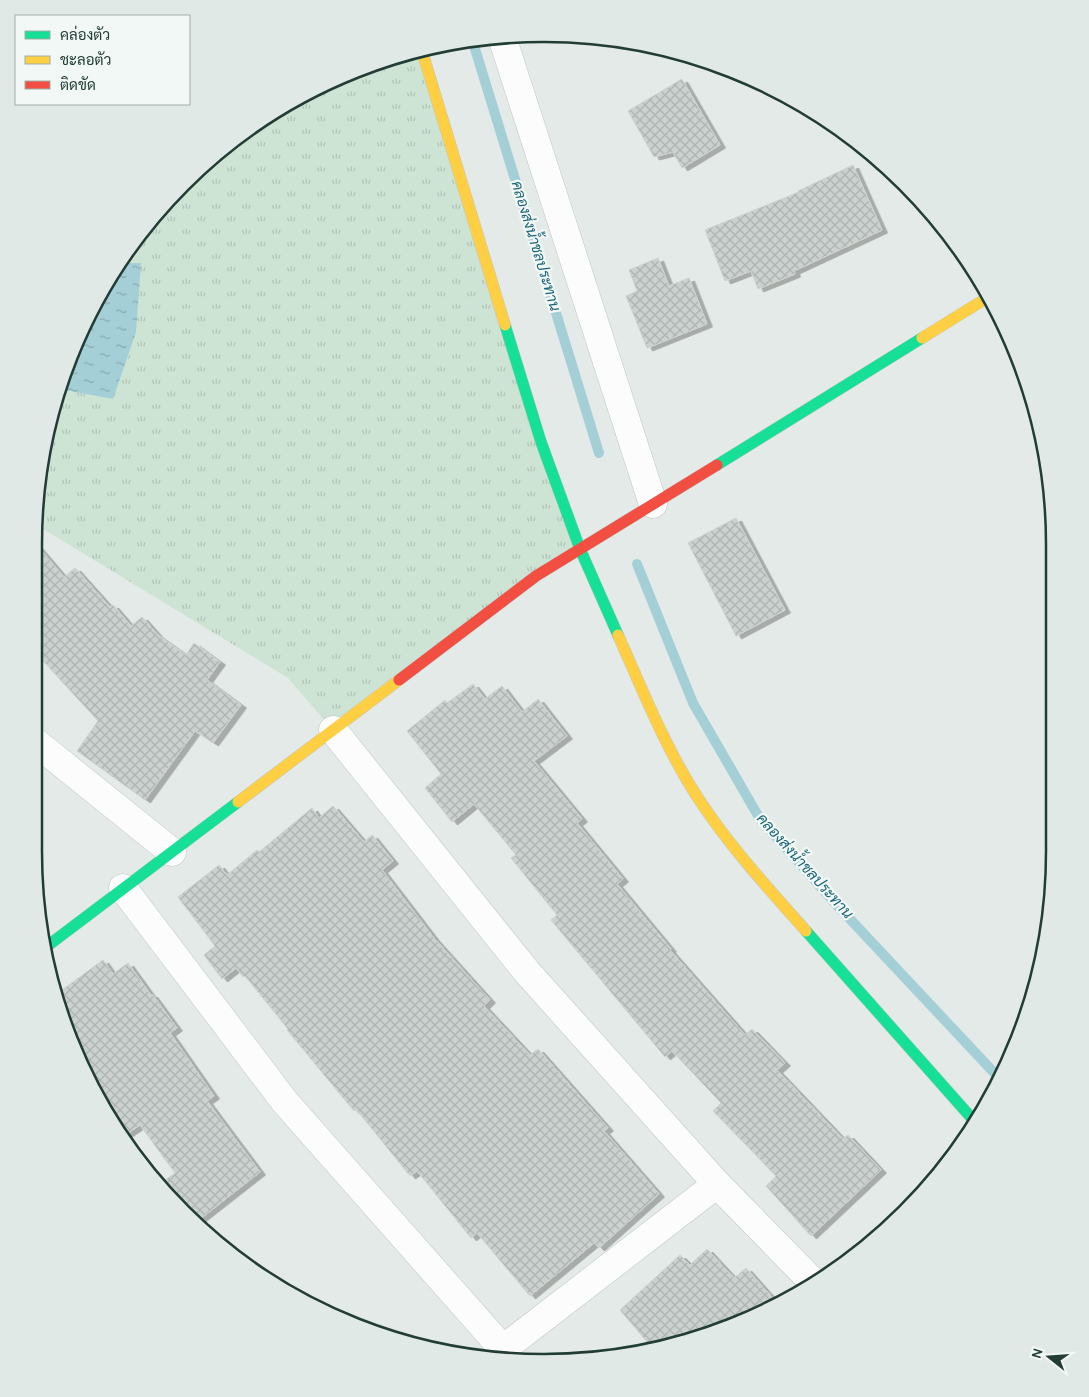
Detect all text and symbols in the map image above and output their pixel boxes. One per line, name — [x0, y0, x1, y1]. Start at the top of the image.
legend — [15, 15, 190, 105]
text: คล่องตัว — [60, 25, 110, 44]
text: ชะลอตัว — [60, 51, 111, 69]
text: ติดขัด — [60, 76, 96, 94]
water label: คลองส่งน้ำชลประทาน — [508, 178, 568, 314]
water label: คลองส่งน้ำชลประทาน — [753, 807, 860, 923]
north arrow — [1024, 1332, 1074, 1382]
text: N — [1027, 1346, 1047, 1361]

